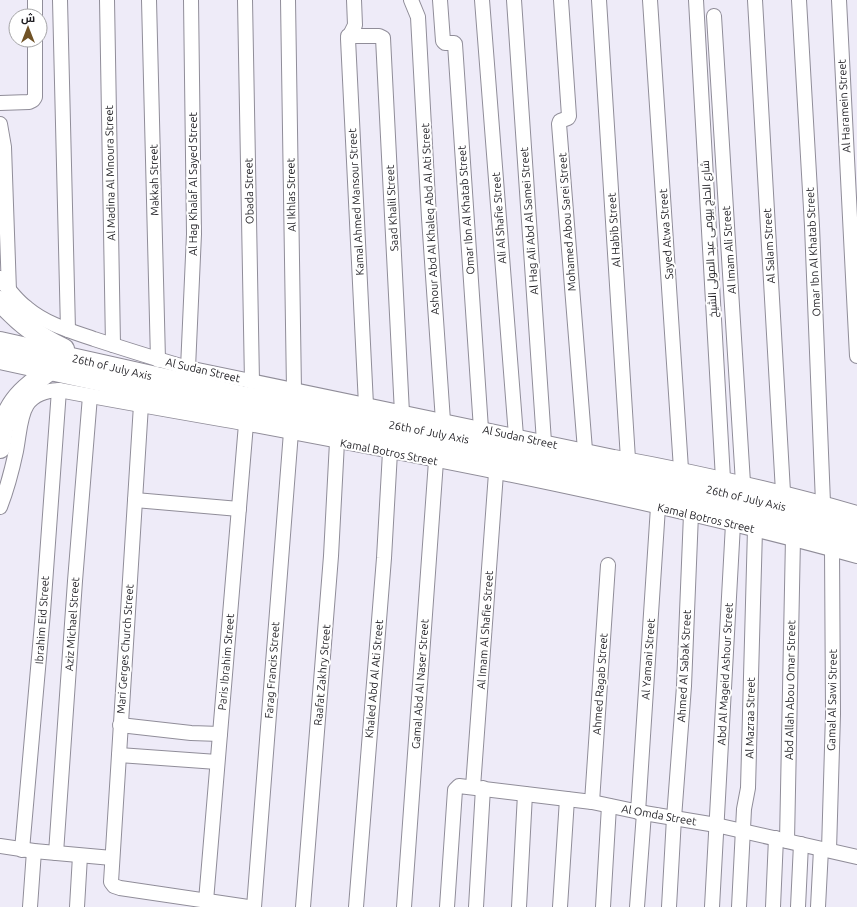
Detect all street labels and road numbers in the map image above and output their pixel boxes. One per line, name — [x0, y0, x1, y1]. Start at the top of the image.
street label: Al Haramein Street — [836, 58, 852, 153]
street label: Al Madina Al Mnoura Street — [103, 104, 117, 241]
street label: Al Hag Khalaf Al Sayed Street — [187, 112, 199, 256]
street label: Ashour Abd Al Khaleq Abd Al Ati Street — [419, 122, 441, 315]
street label: Kamal Ahmed Mansour Street — [346, 128, 366, 276]
street label: Makkah Street — [147, 143, 161, 216]
street label: Omar Ibn Al Khatab Street — [455, 144, 476, 275]
street label: Al Hag Ali Abd Al Samei Street — [518, 146, 540, 295]
street label: Mohamed Abou Sarei Street — [556, 152, 578, 292]
street label: Obada Street — [242, 157, 256, 224]
street label: Al Ikhlas Street — [284, 157, 298, 232]
street label: شارع الحاج بيومى عبد المولى الشيخ — [699, 160, 721, 318]
street label: Saad Khalil Street — [384, 164, 400, 251]
street label: Ali Al Shafie Street — [490, 171, 508, 264]
street label: Omar Ibn Al Khatab Street — [804, 186, 822, 317]
street label: Sayed Atwa Street — [657, 188, 675, 280]
street label: Al Habib Street — [605, 192, 623, 268]
street label: Al Imam Ali Street — [720, 205, 738, 295]
street label: Al Salam Street — [761, 207, 777, 284]
street label: 26th of July Axis — [71, 352, 153, 382]
street label: Al Sudan Street — [165, 356, 242, 385]
street label: 26th of July Axis — [388, 418, 470, 446]
street label: Al Sudan Street — [481, 423, 559, 451]
street label: Kamal Botros Street — [339, 437, 440, 467]
street label: 26th of July Axis — [705, 483, 787, 513]
street label: Kamal Botros Street — [656, 501, 756, 535]
street label: Al Imam Al Shafie Street — [475, 570, 495, 690]
street label: Ibrahim Eid Street — [33, 575, 51, 665]
street label: Aziz Michael Street — [63, 576, 81, 671]
street label: Mari Gerges Church Street — [114, 583, 136, 714]
street label: Abd Al Mageid Ashour Street — [715, 602, 735, 746]
street label: Ahmed Al Sabak Street — [675, 609, 693, 723]
street label: Paris Ibrahim Street — [216, 612, 236, 711]
street label: Al Yamani Street — [639, 617, 657, 700]
street label: Gamal Abd Al Naser Street — [409, 618, 431, 749]
street label: Khaled Abd Al Ati Street — [363, 619, 385, 739]
street label: Abd Allah Abou Omar Street — [783, 619, 797, 760]
street label: Farag Francis Street — [263, 620, 281, 719]
street label: Raafat Zakhry Street — [312, 623, 332, 726]
street label: Ahmed Ragab Street — [590, 632, 610, 735]
street label: Gamal Al Sawi Street — [825, 648, 839, 751]
street label: Al Mazraa Street — [743, 676, 757, 759]
street label: Al Omda Street — [621, 803, 698, 828]

